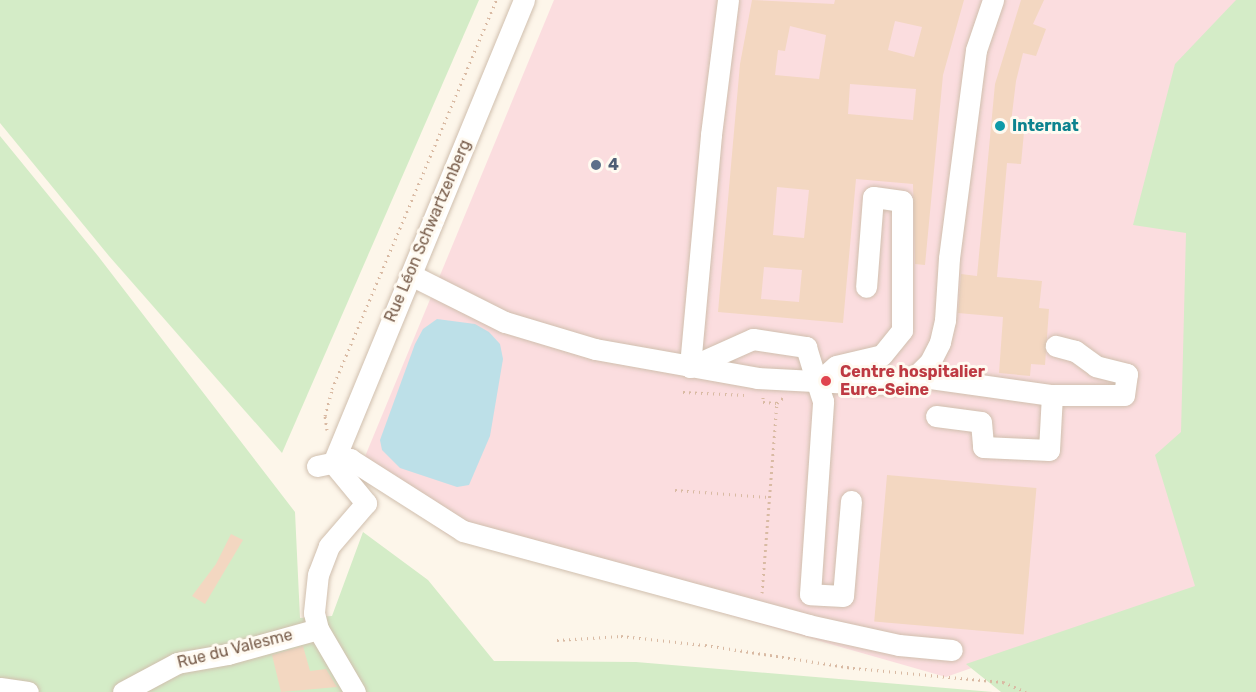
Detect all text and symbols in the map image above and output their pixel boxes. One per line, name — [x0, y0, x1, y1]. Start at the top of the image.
place label: Internat — [1012, 116, 1079, 136]
marker: Internat — [993, 119, 1007, 133]
street label: Rue Léon Schwartzenberg — [381, 137, 475, 325]
place label: 4 — [608, 155, 619, 175]
marker: 4 — [589, 158, 603, 172]
place label: Centre hospitalier Eure-Seine — [840, 362, 985, 400]
marker: Centre hospitalier Eure-Seine — [817, 372, 835, 390]
street label: Rue du Valesme — [175, 625, 295, 673]

